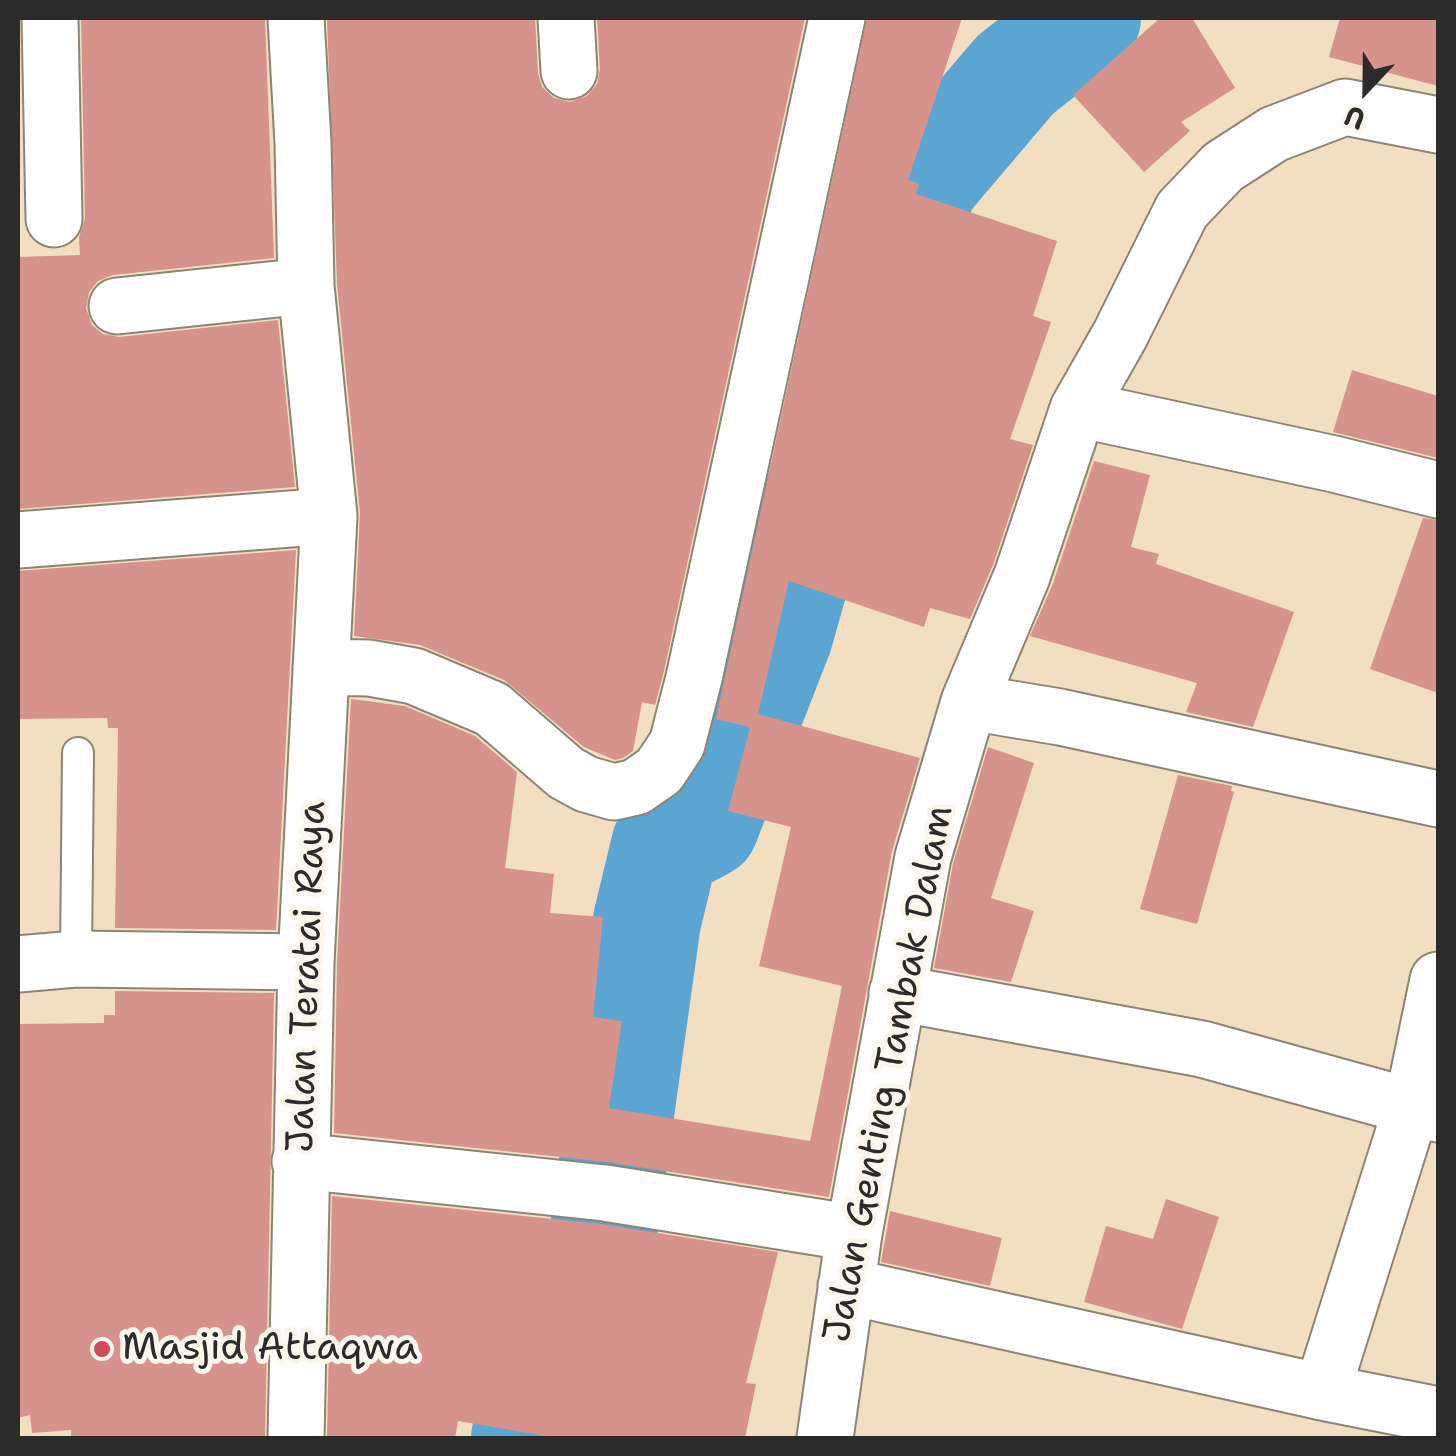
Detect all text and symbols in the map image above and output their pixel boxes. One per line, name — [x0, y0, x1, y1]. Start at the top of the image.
north arrow — [1316, 40, 1416, 140]
text: U — [1339, 97, 1371, 139]
street label: Jalan Teratai Raya — [279, 800, 337, 1154]
street label: Jalan Genting Tambak Dalam — [815, 802, 965, 1346]
place label: Masjid Attaqwa — [122, 1326, 418, 1372]
marker: Masjid Attaqwa — [91, 1338, 113, 1360]

